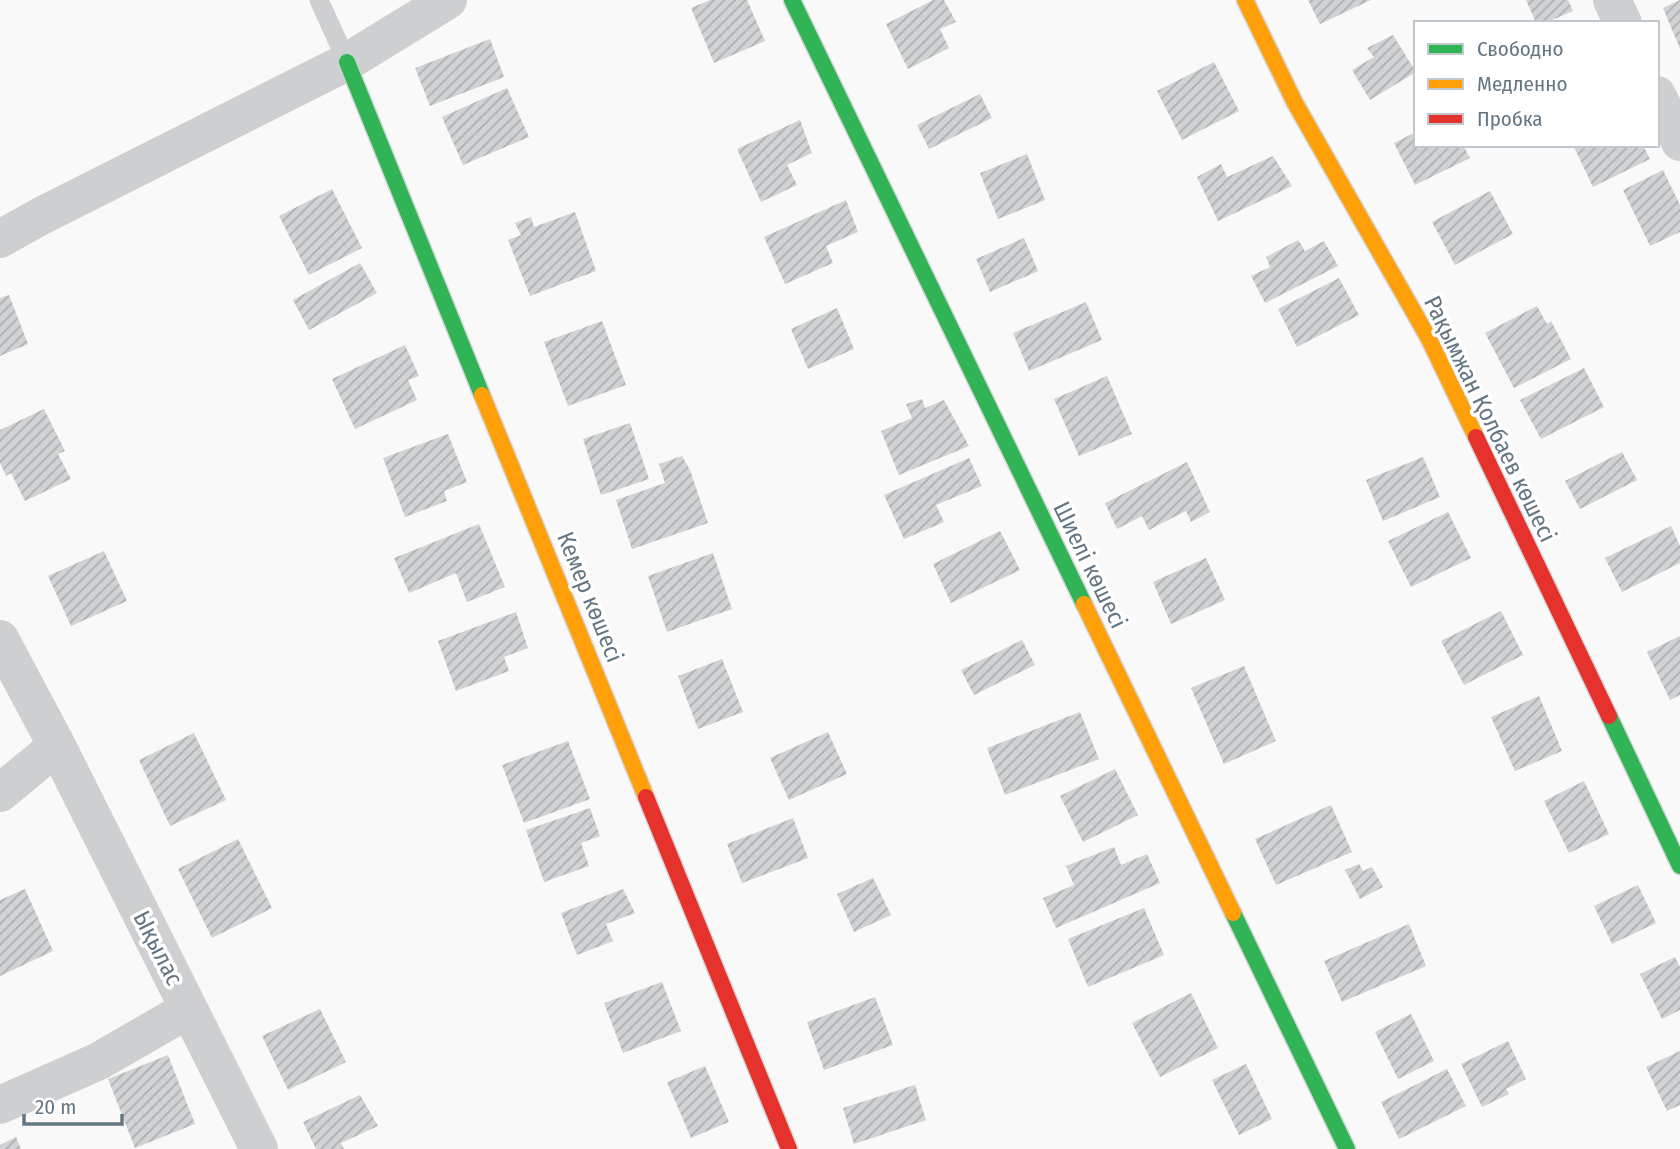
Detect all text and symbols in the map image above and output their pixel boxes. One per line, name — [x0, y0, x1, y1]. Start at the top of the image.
legend — [1414, 21, 1659, 147]
text: Свободно — [1477, 36, 1563, 62]
text: Медленно — [1477, 71, 1567, 97]
text: Пробка — [1477, 106, 1543, 132]
street label: Рақымжан Қолбаев көшесі — [1418, 291, 1562, 547]
street label: Шиелі көшесі — [1047, 497, 1133, 633]
street label: Кемер көшесі — [551, 528, 629, 666]
street label: Ықылас — [127, 906, 189, 990]
scale bar — [24, 1082, 122, 1126]
text: 20 m — [35, 1094, 76, 1120]

